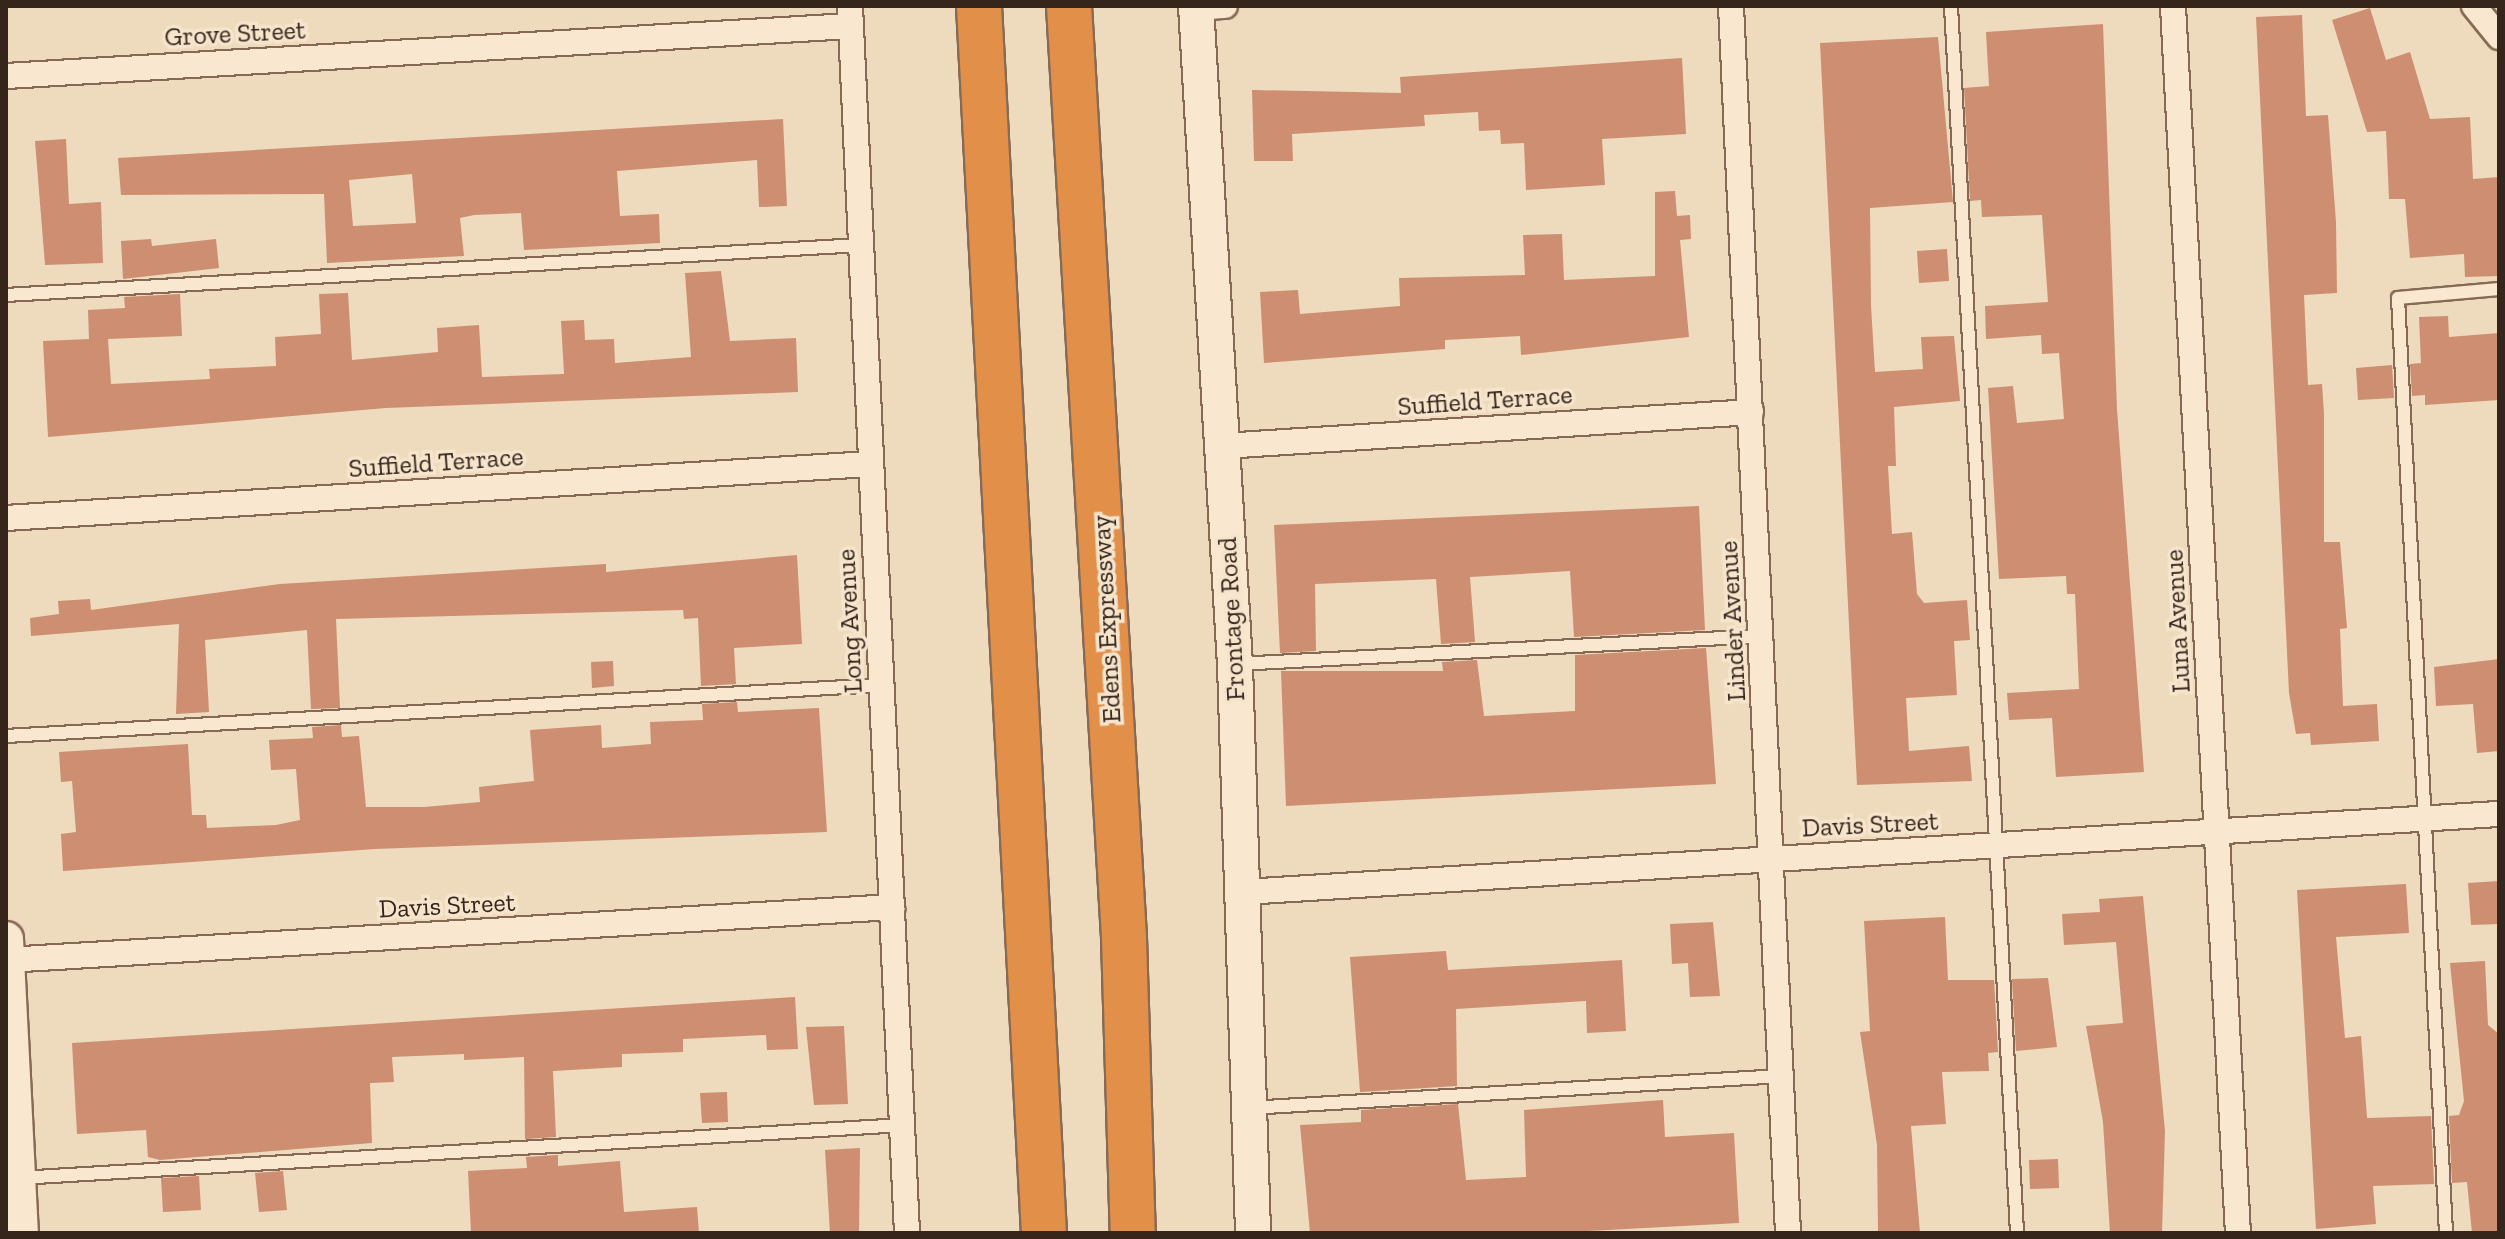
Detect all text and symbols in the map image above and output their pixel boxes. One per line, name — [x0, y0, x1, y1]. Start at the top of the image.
street label: Grove Street — [164, 15, 306, 53]
street label: Suffield Terrace — [1396, 379, 1574, 423]
street label: Suffield Terrace — [347, 441, 525, 485]
street label: Edens Expressway — [1086, 514, 1128, 724]
street label: Frontage Road — [1212, 536, 1252, 702]
street label: Linder Avenue — [1713, 539, 1753, 703]
street label: Long Avenue — [831, 548, 869, 694]
street label: Luna Avenue — [2159, 548, 2197, 694]
street label: Davis Street — [1801, 806, 1939, 844]
street label: Davis Street — [378, 887, 516, 925]

